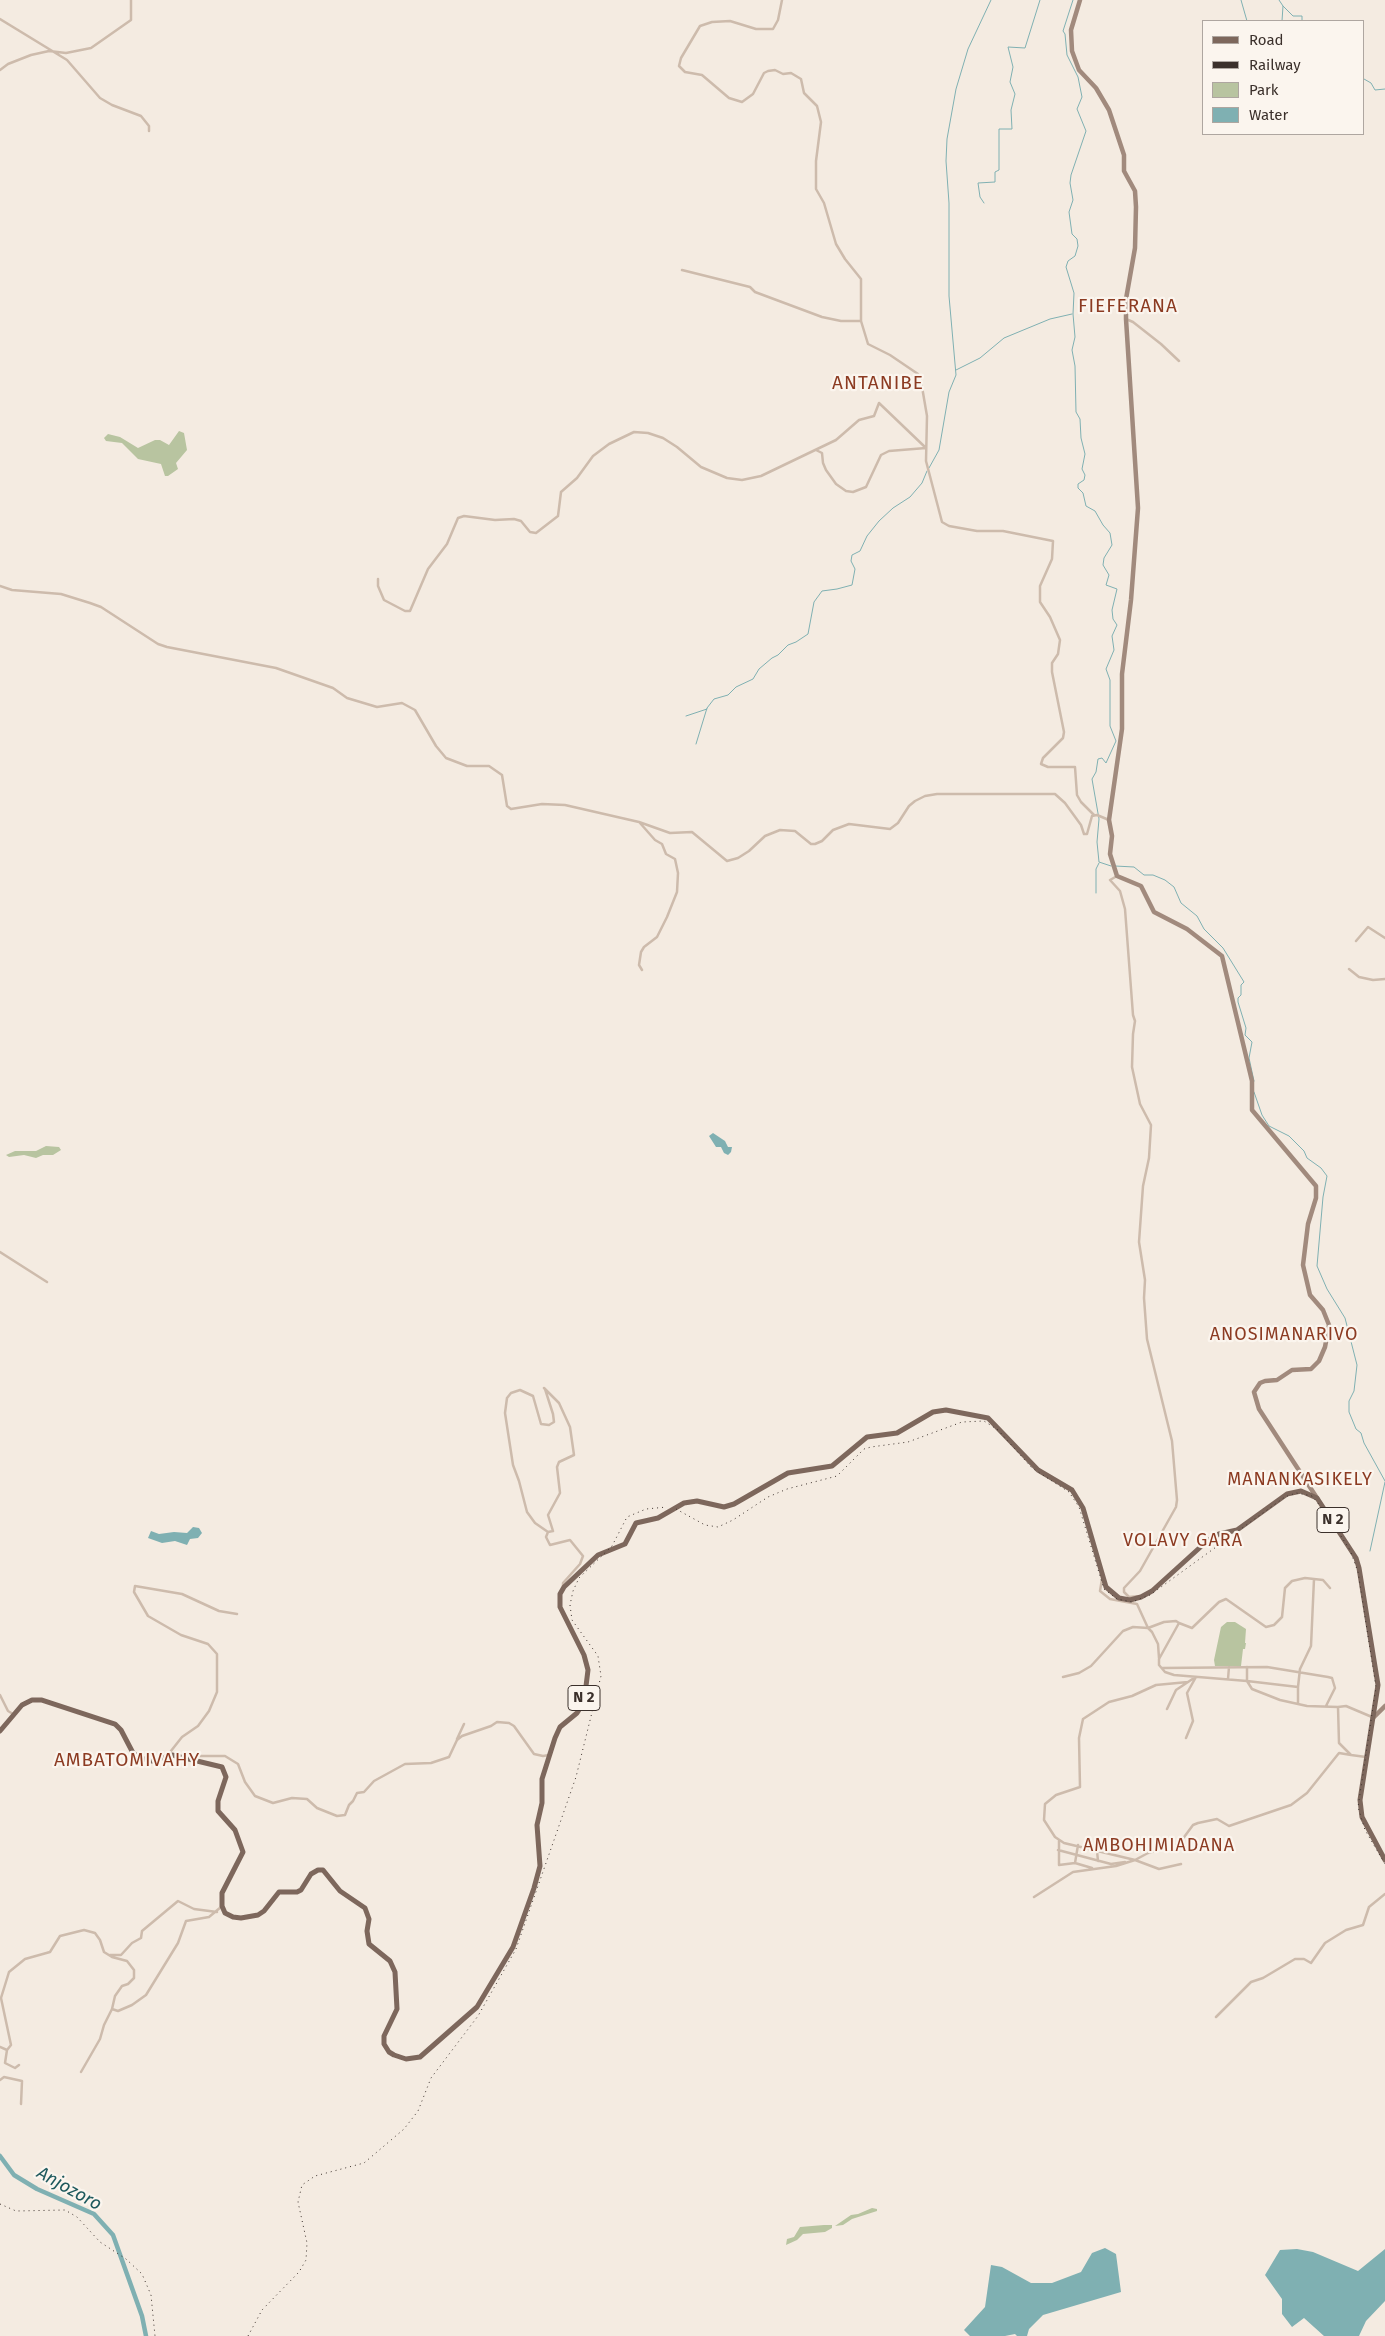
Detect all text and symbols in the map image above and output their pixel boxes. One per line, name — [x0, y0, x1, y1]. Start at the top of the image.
legend — [1202, 20, 1365, 135]
text: Road — [1249, 31, 1284, 49]
text: Railway — [1249, 56, 1301, 74]
text: Park — [1249, 81, 1279, 99]
text: Water — [1249, 106, 1288, 124]
district label: FIEFERANA — [1077, 296, 1179, 318]
district label: ANTANIBE — [831, 373, 925, 395]
district label: ANOSIMANARIVO — [1208, 1324, 1360, 1346]
district label: MANANKASIKELY — [1226, 1469, 1374, 1491]
road number: N 2 — [1317, 1508, 1349, 1532]
district label: VOLAVY GARA — [1122, 1530, 1244, 1552]
road number: N 2 — [568, 1686, 600, 1710]
district label: AMBATOMIVAHY — [52, 1750, 202, 1772]
district label: AMBOHIMIADANA — [1081, 1835, 1237, 1857]
water label: Anjozoro — [33, 2162, 105, 2216]

